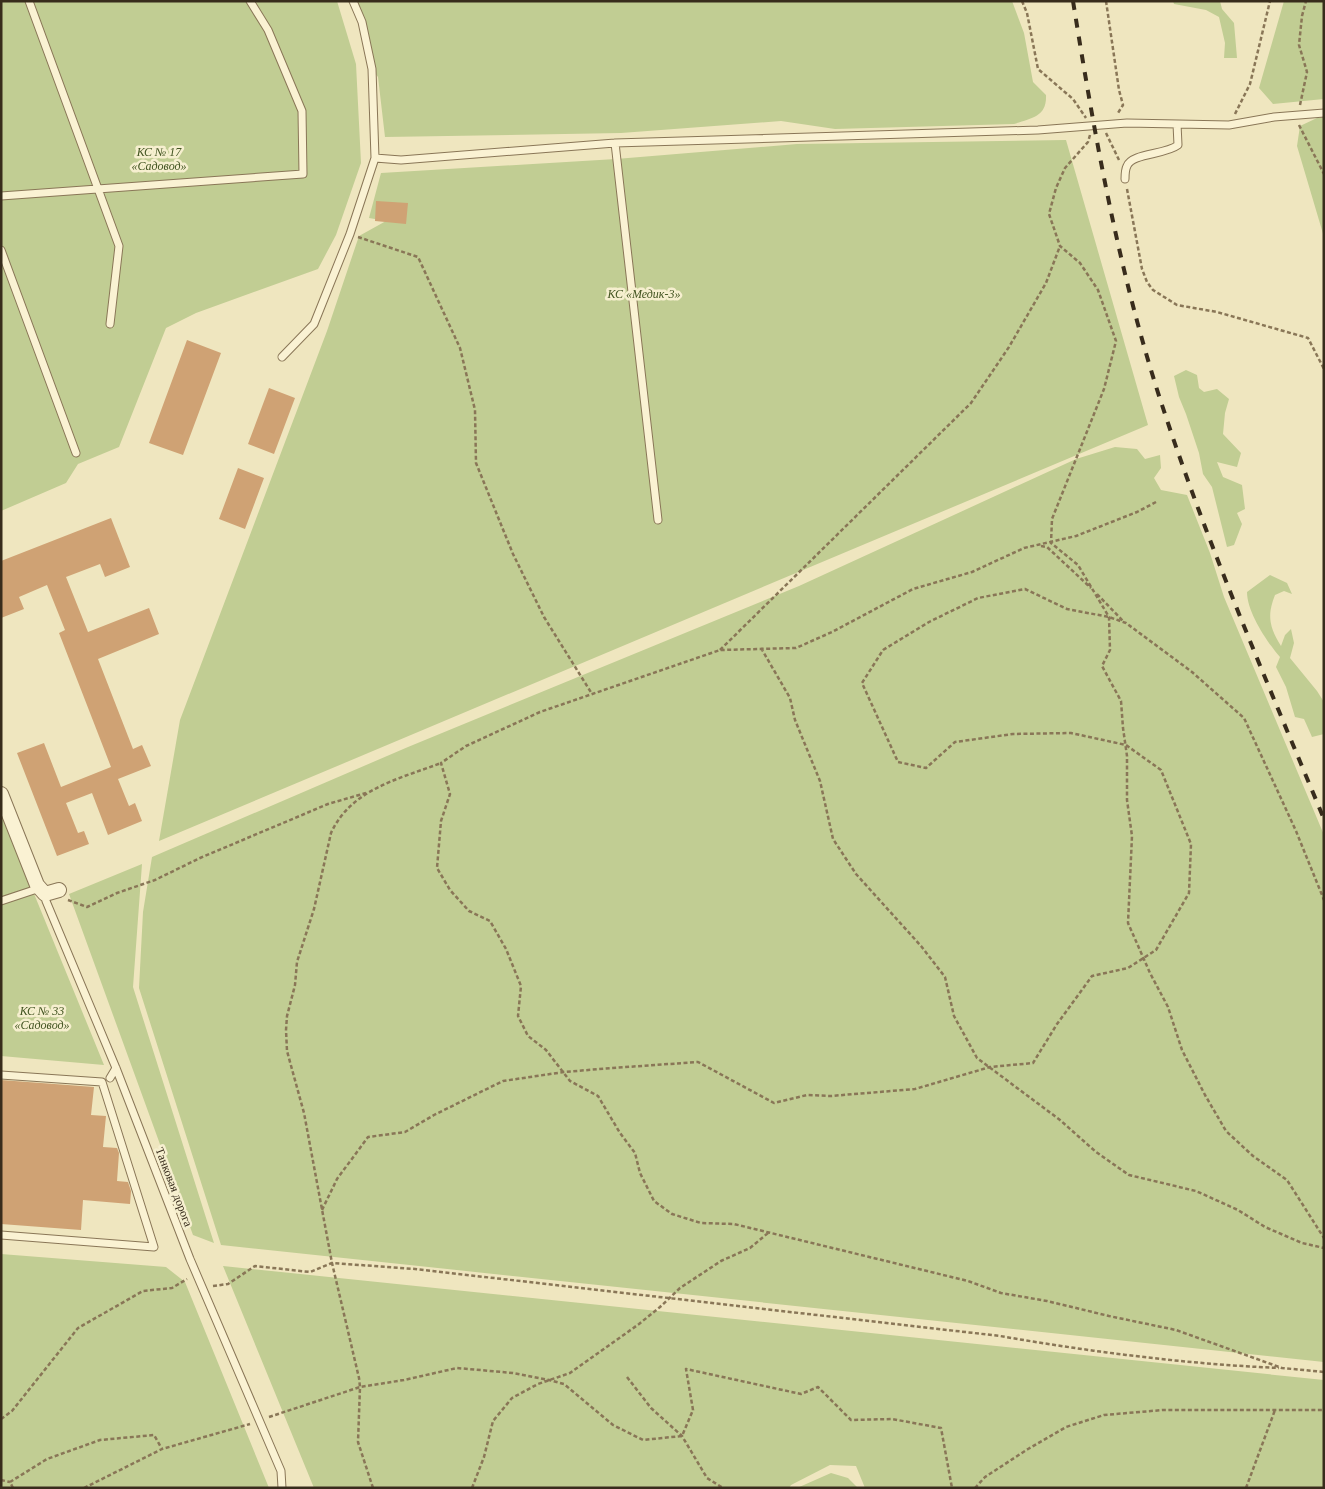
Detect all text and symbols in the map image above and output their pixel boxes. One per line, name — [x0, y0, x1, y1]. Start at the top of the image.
park label: КС № 17 «Садовод» — [131, 145, 187, 173]
park label: КС «Медик-3» — [607, 287, 680, 301]
park label: КС № 33 «Садовод» — [14, 1004, 70, 1032]
street label: Танковая дорога — [152, 1145, 196, 1229]

